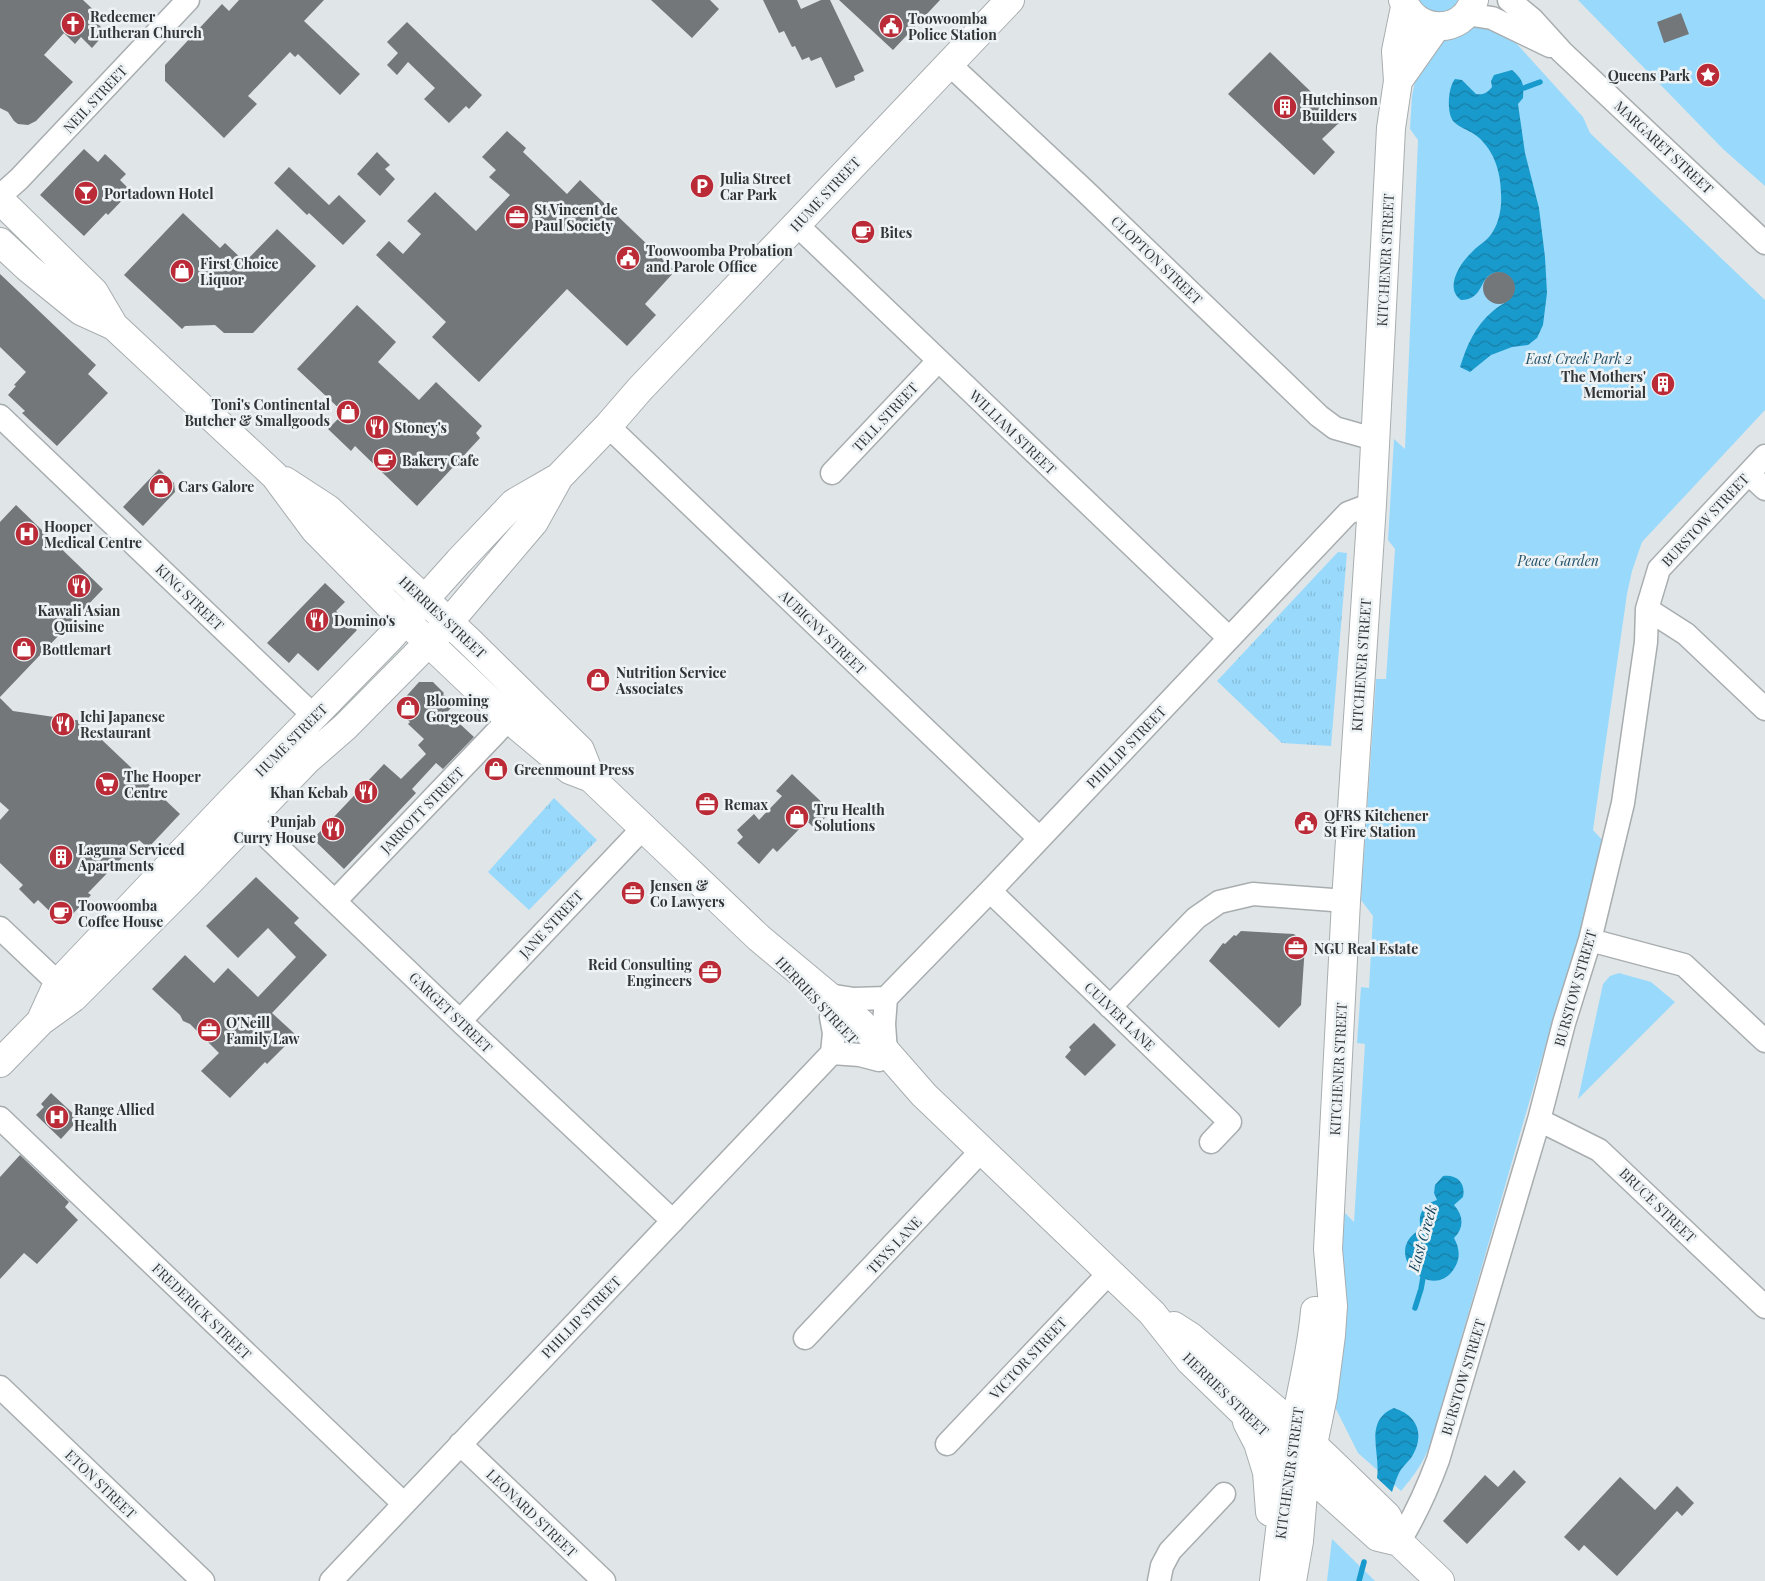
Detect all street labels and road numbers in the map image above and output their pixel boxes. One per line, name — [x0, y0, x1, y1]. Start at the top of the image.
street label: NEIL STREET — [59, 61, 131, 137]
street label: MARGARET STREET — [1610, 96, 1718, 198]
street label: HUME STREET — [786, 152, 865, 235]
street label: KITCHENER STREET — [1372, 193, 1398, 327]
street label: CLOPTON STREET — [1107, 212, 1207, 309]
street label: TELL STREET — [848, 378, 922, 456]
street label: WILLIAM STREET — [965, 385, 1061, 479]
street label: BURSTOW STREET — [1657, 469, 1753, 571]
street label: KING STREET — [152, 560, 229, 635]
street label: HERRIES STREET — [395, 572, 491, 663]
street label: AUBIGNY STREET — [775, 585, 871, 679]
street label: KITCHENER STREET — [1347, 598, 1375, 732]
street label: HUME STREET — [251, 699, 332, 780]
street label: PHILLIP STREET — [1082, 702, 1170, 792]
street label: JARROTT STREET — [375, 763, 468, 858]
street label: JANE STREET — [514, 886, 587, 963]
street label: BURSTOW STREET — [1549, 927, 1601, 1049]
street label: HERRIES STREET — [772, 952, 863, 1048]
street label: GARGET STREET — [405, 967, 497, 1057]
street label: CULVER LANE — [1081, 977, 1159, 1055]
street label: KITCHENER STREET — [1325, 1002, 1351, 1136]
street label: BRUCE STREET — [1616, 1164, 1701, 1247]
street label: TEYS LANE — [863, 1212, 925, 1278]
street label: FREDERICK STREET — [148, 1259, 256, 1364]
street label: PHILLIP STREET — [537, 1272, 625, 1362]
street label: VICTOR STREET — [984, 1313, 1071, 1404]
street label: BURSTOW STREET — [1436, 1316, 1490, 1437]
street label: HERRIES STREET — [1179, 1348, 1273, 1440]
street label: KITCHENER STREET — [1270, 1405, 1308, 1540]
street label: ETON STREET — [61, 1445, 141, 1523]
street label: LEONARD STREET — [483, 1465, 582, 1561]

